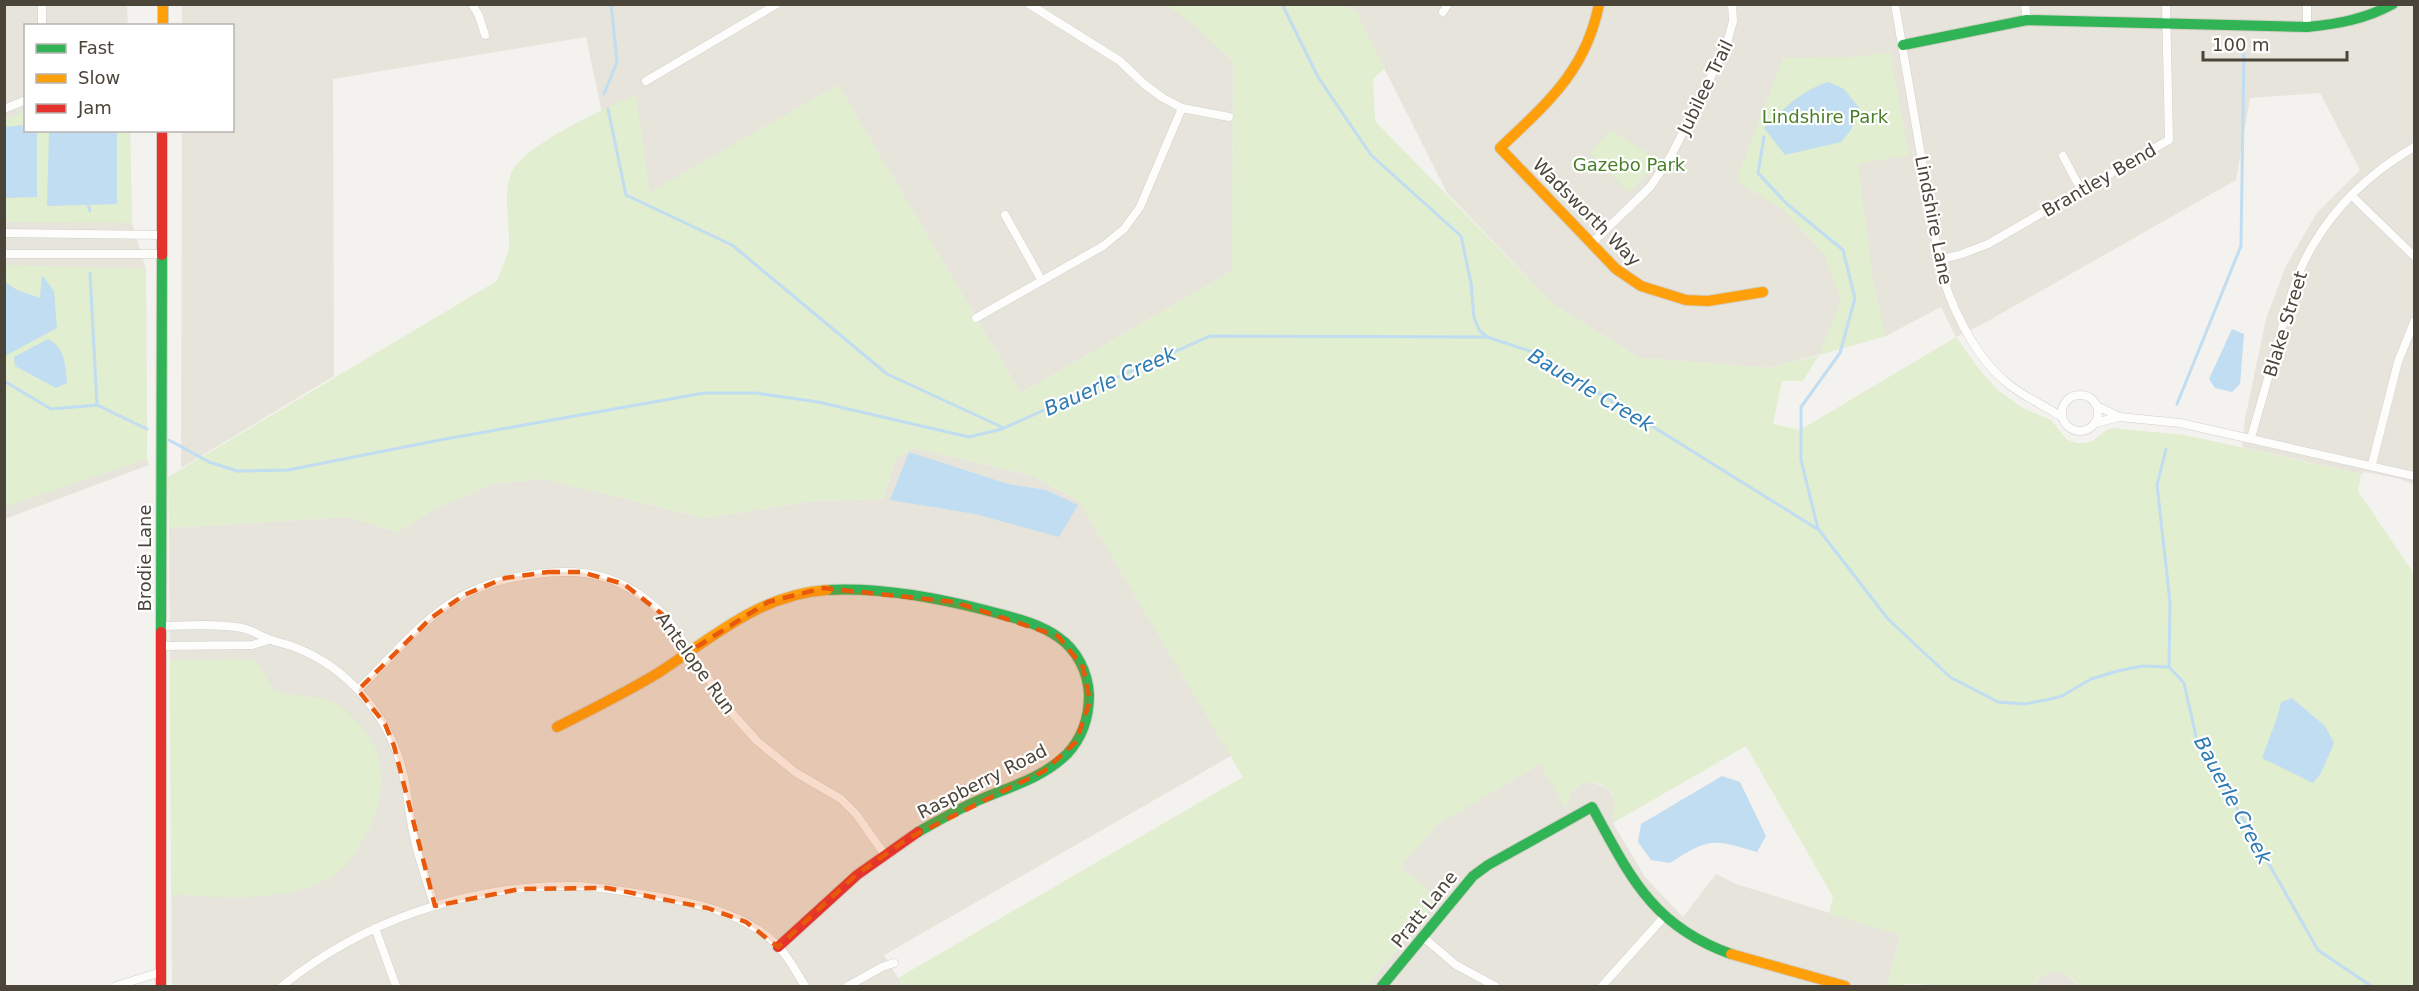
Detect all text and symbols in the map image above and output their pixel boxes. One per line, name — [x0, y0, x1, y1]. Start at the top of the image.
legend — [24, 24, 234, 132]
scale bar — [2203, 24, 2347, 62]
text: 100 m — [2212, 34, 2270, 55]
street label: Jubilee Trail — [1673, 36, 1737, 139]
text: Fast — [78, 37, 114, 58]
text: Slow — [78, 67, 120, 88]
text: Jam — [77, 97, 112, 118]
park label: Lindshire Park — [1762, 106, 1889, 127]
street label: Brantley Bend — [2038, 139, 2160, 221]
street label: Wadsworth Way — [1529, 154, 1646, 271]
park label: Gazebo Park — [1573, 154, 1686, 175]
street label: Lindshire Lane — [1911, 154, 1957, 286]
street label: Blake Street — [2259, 268, 2311, 380]
water label: Bauerle Creek — [1040, 341, 1181, 421]
water label: Bauerle Creek — [1524, 343, 1659, 438]
street label: Brodie Lane — [134, 504, 155, 612]
street label: Antelope Run — [652, 608, 740, 718]
water label: Bauerle Creek — [2189, 732, 2278, 869]
street label: Raspberry Road — [914, 739, 1050, 823]
street label: Pratt Lane — [1387, 867, 1461, 951]

